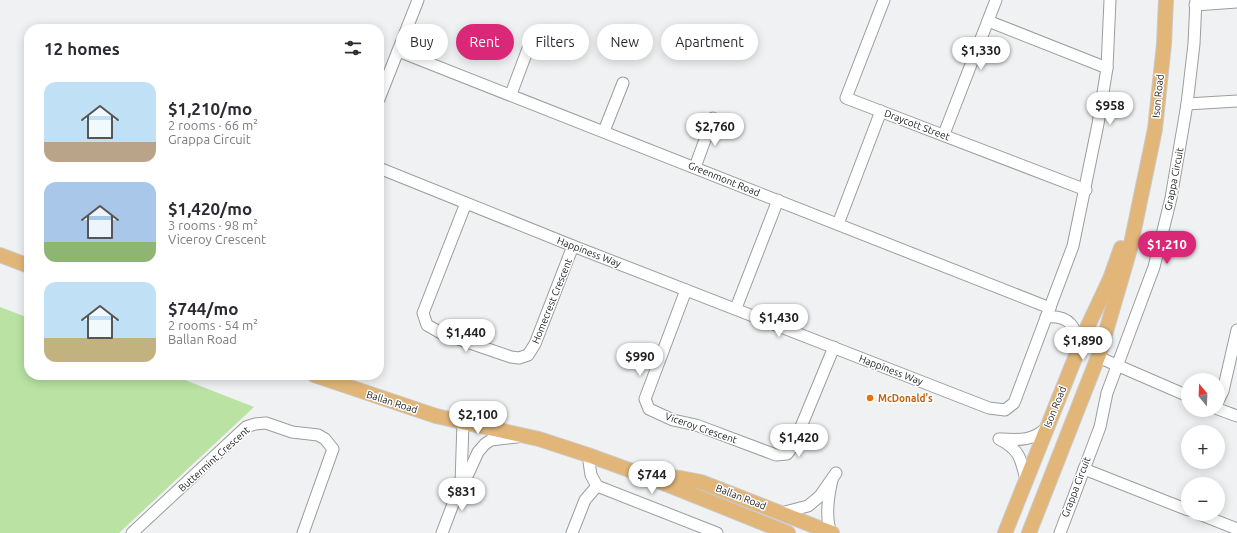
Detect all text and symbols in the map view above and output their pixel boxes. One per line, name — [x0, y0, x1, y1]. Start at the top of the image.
chip: Buy — [396, 24, 448, 60]
chip: Rent — [456, 24, 514, 60]
chip: Filters — [522, 24, 589, 60]
chip: New — [597, 24, 653, 60]
chip: Apartment — [661, 24, 758, 60]
icon: filters — [342, 37, 364, 59]
pin: $1,330 — [948, 37, 1014, 71]
text: 12 homes — [44, 39, 120, 58]
text: $1,330 — [961, 43, 1001, 57]
street label: Ison Road — [1150, 74, 1166, 118]
pin: $958 — [1086, 92, 1134, 126]
icon: home — [76, 98, 124, 146]
text: $958 — [1095, 98, 1125, 112]
text: $1,210/mo — [168, 99, 252, 118]
street label: Draycott Street — [883, 107, 951, 143]
pin: $2,760 — [682, 113, 748, 147]
text: 2 rooms · 66 m² — [168, 118, 258, 132]
text: $2,760 — [695, 119, 735, 133]
text: Grappa Circuit — [168, 132, 251, 146]
street label: Grappa Circuit — [1163, 147, 1185, 211]
street label: Greenmont Road — [686, 160, 762, 199]
icon: home — [76, 198, 124, 246]
text: $1,420/mo — [168, 199, 252, 218]
text: 3 rooms · 98 m² — [168, 218, 258, 232]
pin: $1,210 — [1134, 231, 1200, 265]
text: Viceroy Crescent — [168, 232, 266, 246]
street label: Happiness Way — [556, 235, 623, 269]
text: $1,210 — [1147, 237, 1187, 251]
street label: Homecrest Crescent — [530, 257, 574, 345]
icon: home — [76, 298, 124, 346]
text: $744/mo — [168, 299, 238, 318]
pin: $1,430 — [746, 304, 812, 338]
text: $1,430 — [759, 310, 799, 324]
text: 2 rooms · 54 m² — [168, 318, 258, 332]
pin: $1,440 — [433, 319, 499, 353]
text: $1,440 — [446, 325, 486, 339]
pin: $1,890 — [1050, 327, 1116, 361]
text: Ballan Road — [168, 332, 237, 346]
text: $1,890 — [1063, 333, 1103, 347]
pin: $990 — [616, 343, 664, 377]
text: $990 — [625, 349, 655, 363]
street label: Happiness Way — [858, 353, 925, 387]
north arrow — [1181, 373, 1225, 417]
map controls — [1181, 373, 1225, 521]
street label: Ison Road — [1042, 385, 1068, 429]
street label: Ballan Road — [365, 389, 419, 415]
marker: McDonald's — [865, 393, 875, 403]
place label: McDonald's — [878, 393, 933, 404]
pin: $2,100 — [445, 401, 511, 435]
text: $2,100 — [458, 407, 498, 421]
street label: Viceroy Crescent — [664, 411, 739, 446]
street label: Buttermint Crescent — [176, 424, 252, 494]
pin: $1,420 — [766, 424, 832, 458]
button: + — [1181, 425, 1225, 469]
text: $1,420 — [779, 430, 819, 444]
street label: Grappa Circuit — [1059, 455, 1093, 519]
pin: $744 — [628, 461, 676, 495]
text: $744 — [637, 467, 667, 481]
button: − — [1181, 477, 1225, 521]
pin: $831 — [438, 478, 486, 512]
street label: Ballan Road — [714, 482, 768, 512]
text: $831 — [447, 484, 477, 498]

